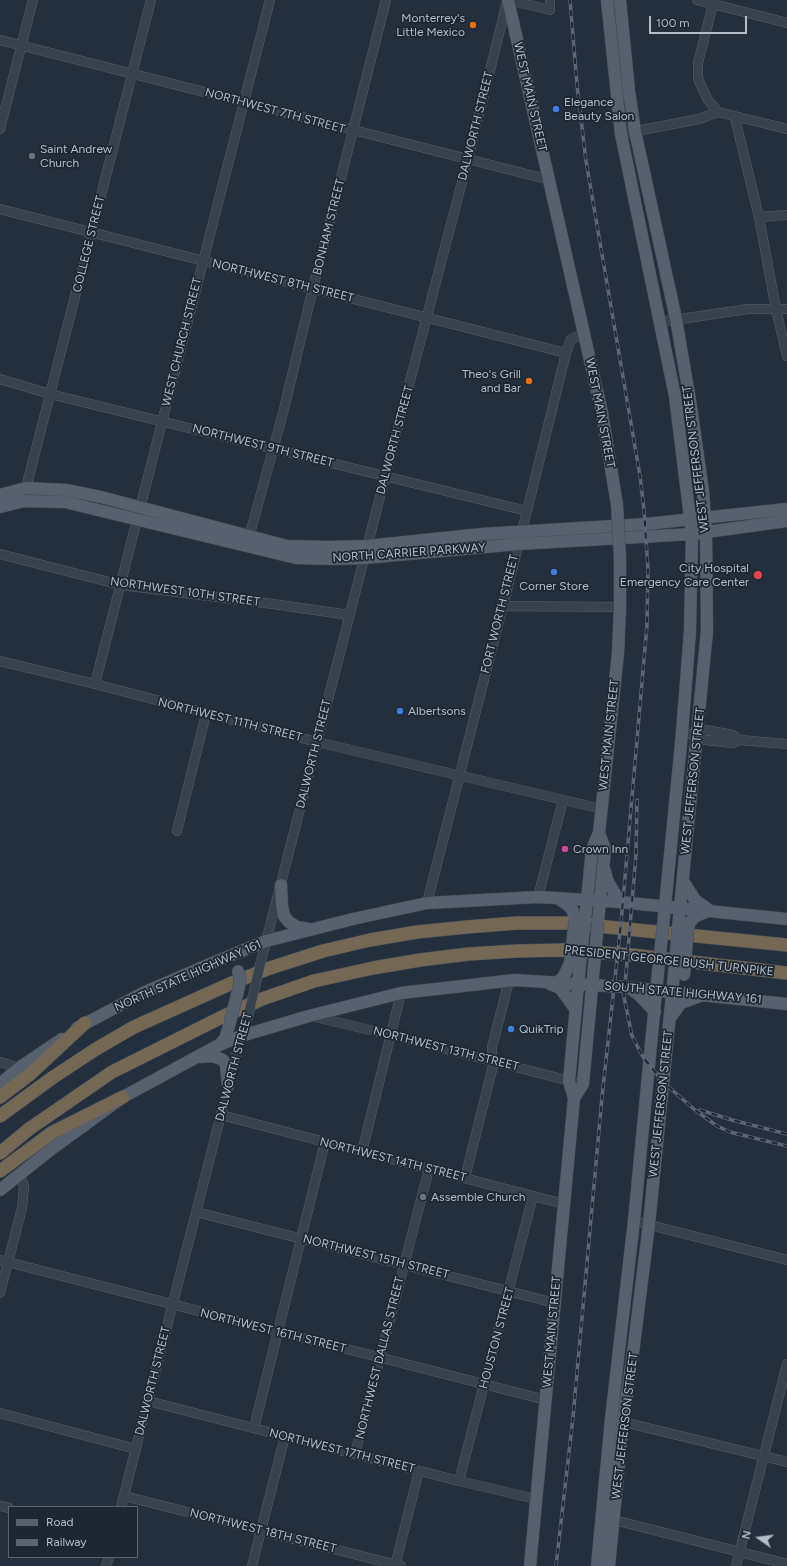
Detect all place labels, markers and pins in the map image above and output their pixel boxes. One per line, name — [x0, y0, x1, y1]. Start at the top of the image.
place label: Monterrey's Little Mexico — [396, 11, 465, 39]
marker: Monterrey's Little Mexico — [468, 20, 478, 30]
place label: Elegance Beauty Salon — [564, 95, 634, 123]
marker: Elegance Beauty Salon — [551, 104, 561, 114]
place label: Saint Andrew Church — [40, 142, 112, 170]
marker: Saint Andrew Church — [27, 151, 37, 161]
place label: Theo's Grill and Bar — [462, 367, 521, 395]
marker: Theo's Grill and Bar — [524, 376, 534, 386]
place label: City Hospital Emergency Care Center — [620, 561, 749, 589]
marker: Corner Store — [549, 567, 559, 577]
marker: City Hospital Emergency Care Center — [752, 569, 764, 581]
place label: Corner Store — [519, 579, 589, 593]
place label: Albertsons — [408, 704, 466, 718]
marker: Albertsons — [395, 706, 405, 716]
place label: Crown Inn — [573, 842, 628, 856]
marker: Crown Inn — [560, 844, 570, 854]
place label: QuikTrip — [519, 1022, 564, 1036]
marker: QuikTrip — [506, 1024, 516, 1034]
place label: Assemble Church — [431, 1190, 526, 1204]
marker: Assemble Church — [418, 1192, 428, 1202]

